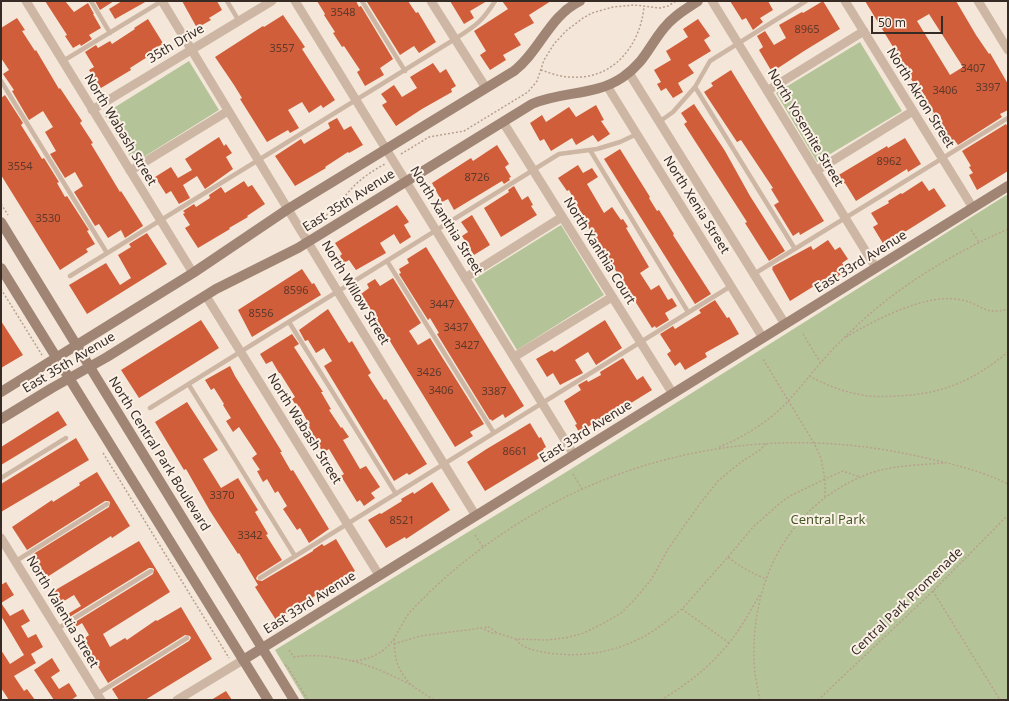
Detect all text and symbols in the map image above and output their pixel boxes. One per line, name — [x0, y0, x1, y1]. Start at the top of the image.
house number: 3548 — [330, 6, 356, 20]
scale bar — [873, 8, 945, 34]
text: 50 m — [878, 14, 906, 31]
street label: 35th Drive — [145, 21, 207, 67]
house number: 8965 — [794, 23, 820, 37]
house number: 3557 — [269, 42, 295, 56]
street label: North Akron Street — [883, 45, 957, 151]
house number: 3407 — [960, 62, 986, 76]
street label: North Yosemite Street — [764, 66, 846, 190]
street label: North Wabash Street — [80, 71, 160, 189]
house number: 3397 — [975, 81, 1001, 95]
house number: 3406 — [932, 84, 958, 98]
street label: North Xenia Street — [660, 153, 732, 257]
house number: 8962 — [876, 155, 902, 169]
house number: 3554 — [7, 160, 33, 174]
street label: North Xanthia Street — [406, 164, 486, 278]
street label: East 35th Avenue — [300, 166, 398, 236]
house number: 8726 — [464, 171, 490, 185]
street label: North Xanthia Court — [560, 195, 638, 307]
house number: 3530 — [35, 212, 61, 226]
street label: East 33rd Avenue — [812, 227, 910, 297]
street label: North Willow Street — [318, 238, 392, 348]
house number: 8596 — [283, 284, 309, 298]
house number: 3447 — [429, 298, 455, 312]
house number: 8556 — [248, 307, 274, 321]
house number: 3437 — [443, 321, 469, 335]
street label: East 35th Avenue — [20, 329, 118, 397]
house number: 3427 — [454, 339, 480, 353]
house number: 3426 — [416, 366, 442, 380]
street label: North Wabash Street — [264, 371, 344, 487]
street label: North Central Park Boulevard — [105, 374, 213, 534]
house number: 3406 — [428, 384, 454, 398]
house number: 3387 — [481, 385, 507, 399]
street label: East 33rd Avenue — [537, 397, 635, 467]
house number: 8661 — [502, 445, 528, 459]
house number: 3370 — [209, 489, 235, 503]
park label: Central Park — [791, 512, 865, 528]
house number: 8521 — [389, 514, 415, 528]
house number: 3342 — [237, 529, 263, 543]
street label: Central Park Promenade — [848, 545, 966, 659]
street label: North Valentia Street — [22, 553, 102, 671]
street label: East 33rd Avenue — [261, 568, 359, 638]

